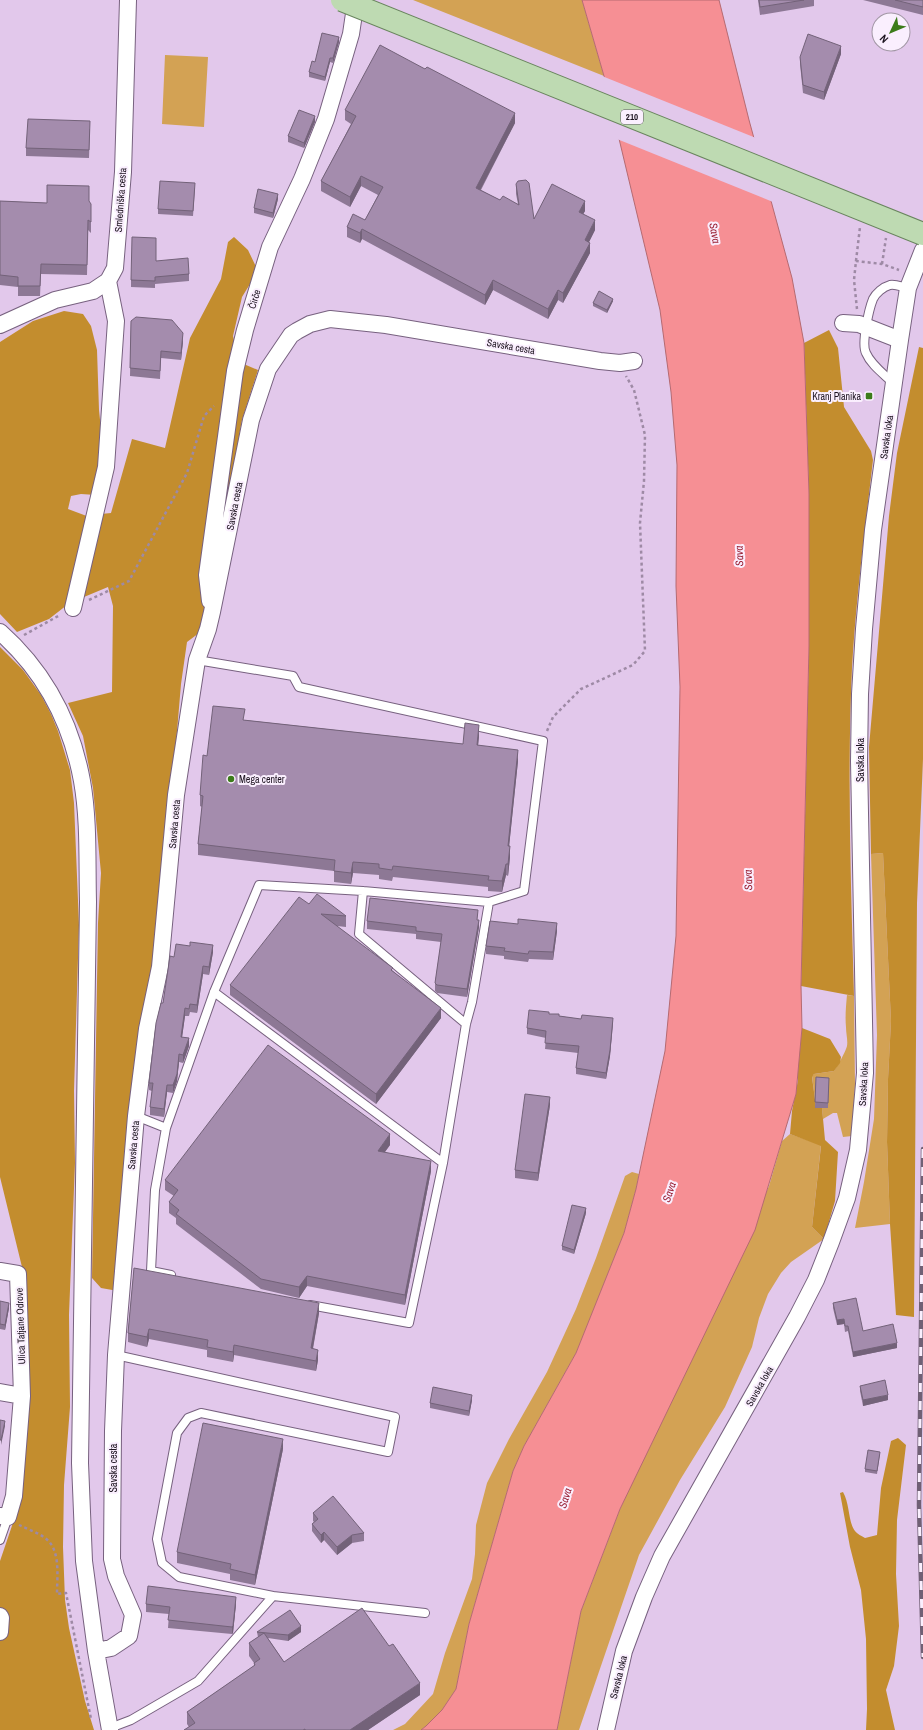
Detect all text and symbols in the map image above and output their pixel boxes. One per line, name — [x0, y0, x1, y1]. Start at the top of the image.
north arrow — [871, 12, 911, 52]
text: N — [877, 32, 891, 46]
road number: 210 — [621, 110, 643, 124]
street label: Smledniška cesta — [112, 167, 129, 233]
water label: Sava — [706, 222, 724, 244]
street label: Čirče — [245, 287, 264, 310]
street label: Savska cesta — [486, 336, 536, 357]
place label: Kranj Planika — [812, 390, 861, 403]
marker: Kranj Planika — [864, 391, 874, 401]
street label: Savska loka — [877, 414, 896, 460]
street label: Savska cesta — [223, 480, 246, 531]
water label: Sava — [732, 545, 746, 567]
street label: Savska loka — [854, 737, 867, 782]
place label: Mega center — [239, 773, 285, 786]
marker: Mega center — [226, 774, 236, 784]
street label: Savska cesta — [166, 799, 183, 849]
water label: Sava — [741, 869, 755, 891]
street label: Savska loka — [856, 1061, 871, 1106]
street label: Savska cesta — [125, 1120, 142, 1170]
water label: Sava — [659, 1180, 679, 1204]
street label: Ulica Tatjane Odrove — [13, 1287, 28, 1364]
street label: Savska loka — [743, 1363, 776, 1409]
street label: Savska cesta — [107, 1443, 120, 1492]
water label: Sava — [555, 1486, 575, 1510]
street label: Savska loka — [607, 1654, 630, 1700]

